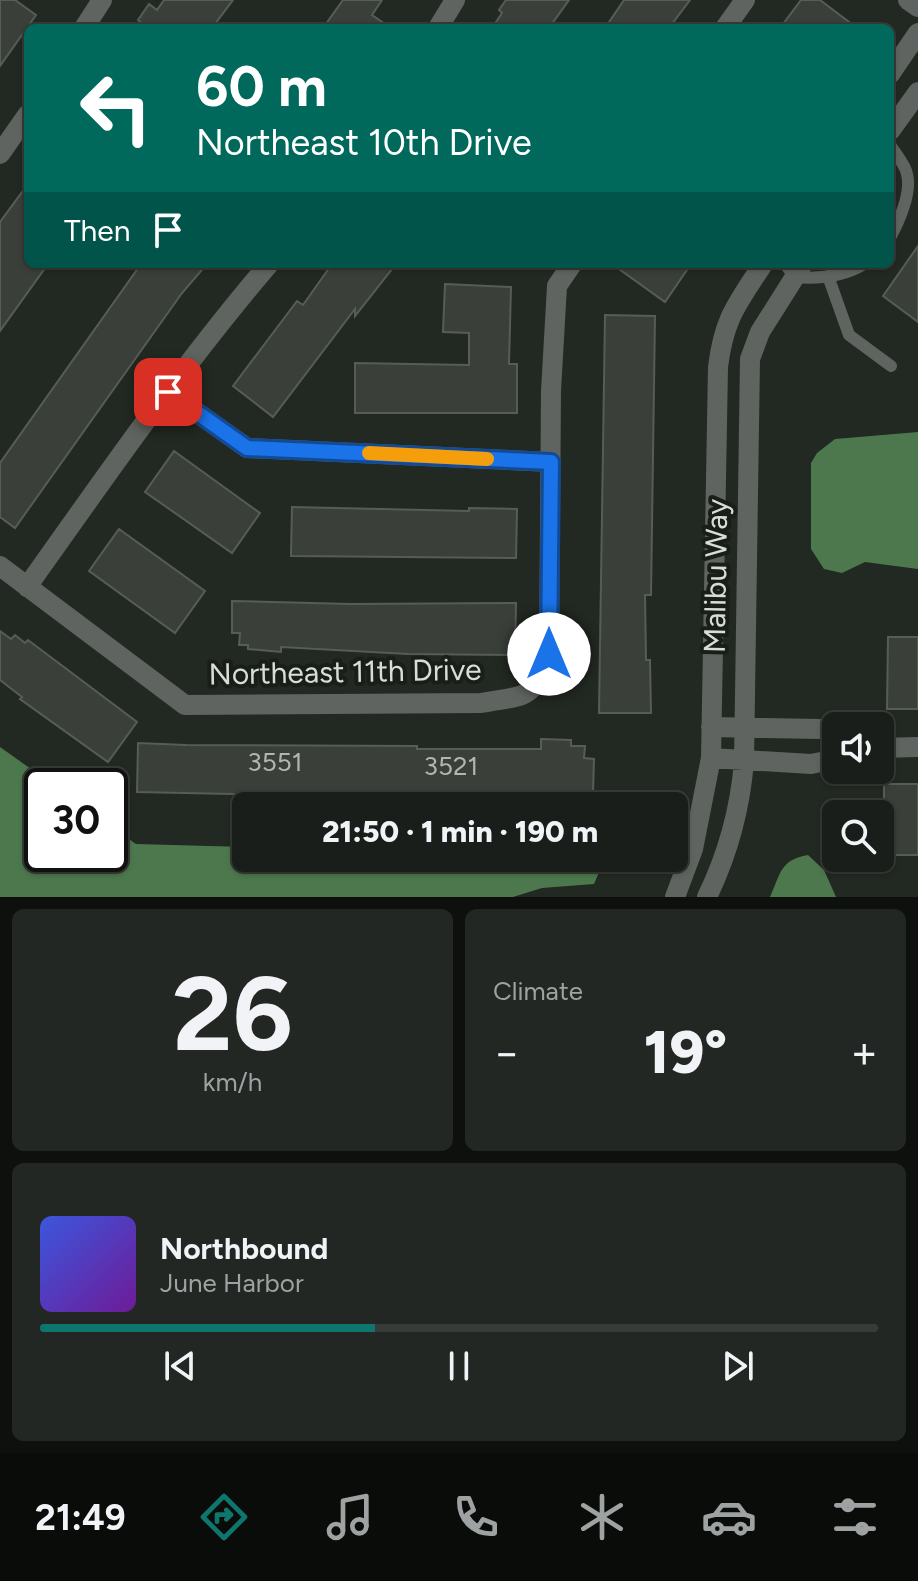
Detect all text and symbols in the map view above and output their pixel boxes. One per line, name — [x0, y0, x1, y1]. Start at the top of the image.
text: 60 m — [196, 53, 327, 120]
icon: left — [64, 56, 168, 160]
text: Northeast 10th Drive — [196, 121, 532, 164]
icon: arrive — [146, 208, 190, 252]
text: Then — [64, 212, 130, 249]
pin — [134, 358, 202, 426]
icon: arrive — [146, 370, 190, 414]
street label: Malibu Way — [696, 498, 735, 654]
position arrow — [507, 612, 591, 696]
street label: Northeast 11th Drive — [208, 651, 482, 692]
map controls — [822, 712, 894, 872]
button: sound — [822, 712, 894, 784]
house number: 3551 — [248, 746, 302, 778]
house number: 3521 — [424, 750, 478, 782]
speed limit sign: 30 — [24, 768, 128, 872]
button: search — [822, 800, 894, 872]
text: 21:50 · 1 min · 190 m — [322, 813, 598, 850]
text: 26 — [172, 951, 293, 1076]
text: Climate — [493, 975, 583, 1007]
text: 19° — [644, 1016, 727, 1088]
text: − — [493, 1026, 520, 1079]
text: + — [851, 1026, 878, 1079]
text: km/h — [203, 1066, 262, 1098]
text: Northbound — [160, 1230, 328, 1267]
text: June Harbor — [160, 1267, 304, 1299]
icon: previous — [158, 1344, 202, 1388]
icon: pause — [437, 1344, 481, 1388]
icon: next — [716, 1344, 760, 1388]
icon: directions — [196, 1489, 252, 1545]
icon: music — [322, 1489, 378, 1545]
icon: phone — [448, 1489, 504, 1545]
icon: climate — [574, 1489, 630, 1545]
icon: car — [701, 1489, 757, 1545]
icon: filters — [827, 1489, 883, 1545]
text: 21:49 — [35, 1496, 126, 1539]

